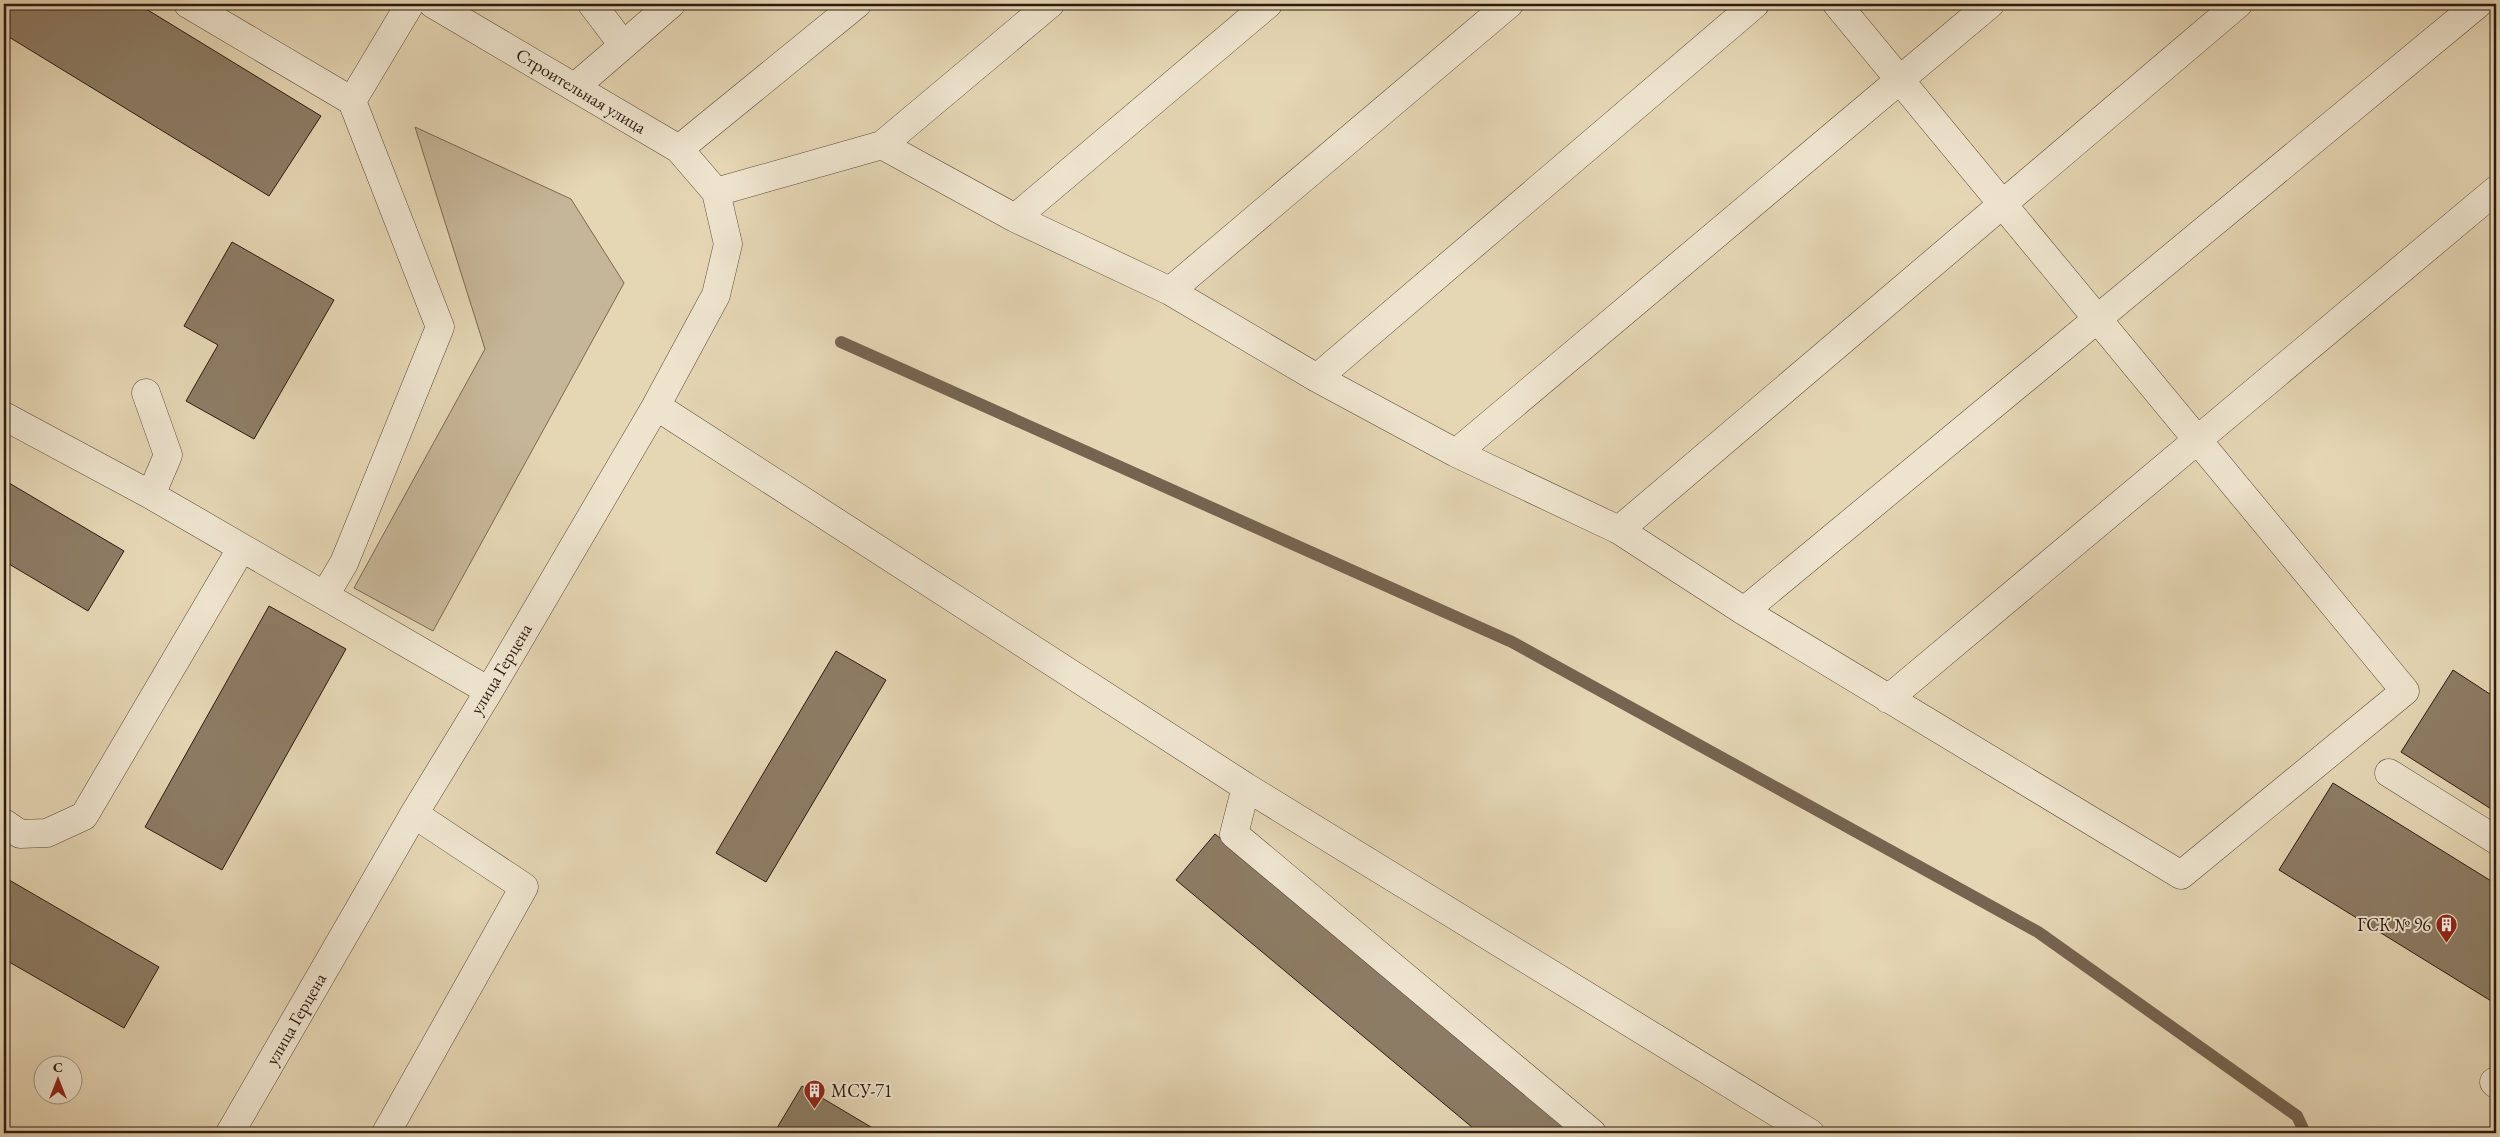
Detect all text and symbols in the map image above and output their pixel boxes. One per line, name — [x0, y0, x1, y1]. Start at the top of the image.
street label: Строительная улица — [512, 43, 651, 139]
street label: улица Герцена — [464, 618, 537, 719]
place label: ГСК № 96 — [2357, 913, 2431, 936]
building icon: ГСК № 96 — [2435, 913, 2459, 944]
street label: улица Герцена — [260, 968, 332, 1069]
north arrow — [32, 1054, 82, 1104]
text: С — [53, 1058, 63, 1076]
building icon: МСУ-71 — [803, 1079, 827, 1110]
place label: МСУ-71 — [831, 1079, 892, 1102]

